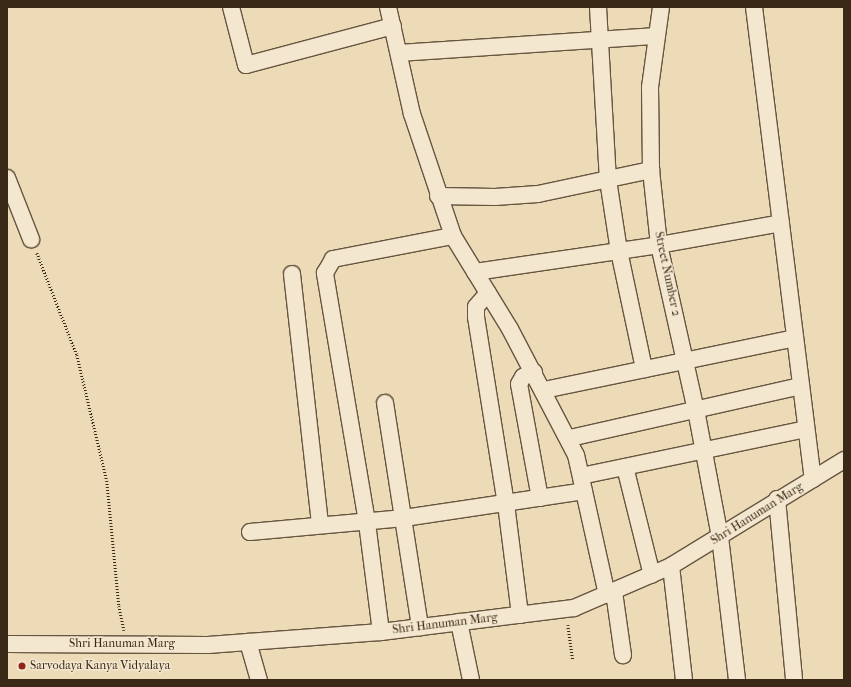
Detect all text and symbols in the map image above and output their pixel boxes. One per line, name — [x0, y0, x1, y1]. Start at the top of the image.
street label: Street Number 2 — [651, 230, 683, 318]
street label: Shri Hanuman Marg — [708, 480, 806, 548]
street label: Shri Hanuman Marg — [392, 610, 498, 638]
street label: Shri Hanuman Marg — [69, 637, 175, 651]
place label: Sarvodaya Kanya Vidyalaya — [30, 659, 170, 673]
marker: Sarvodaya Kanya Vidyalaya — [17, 661, 27, 671]

